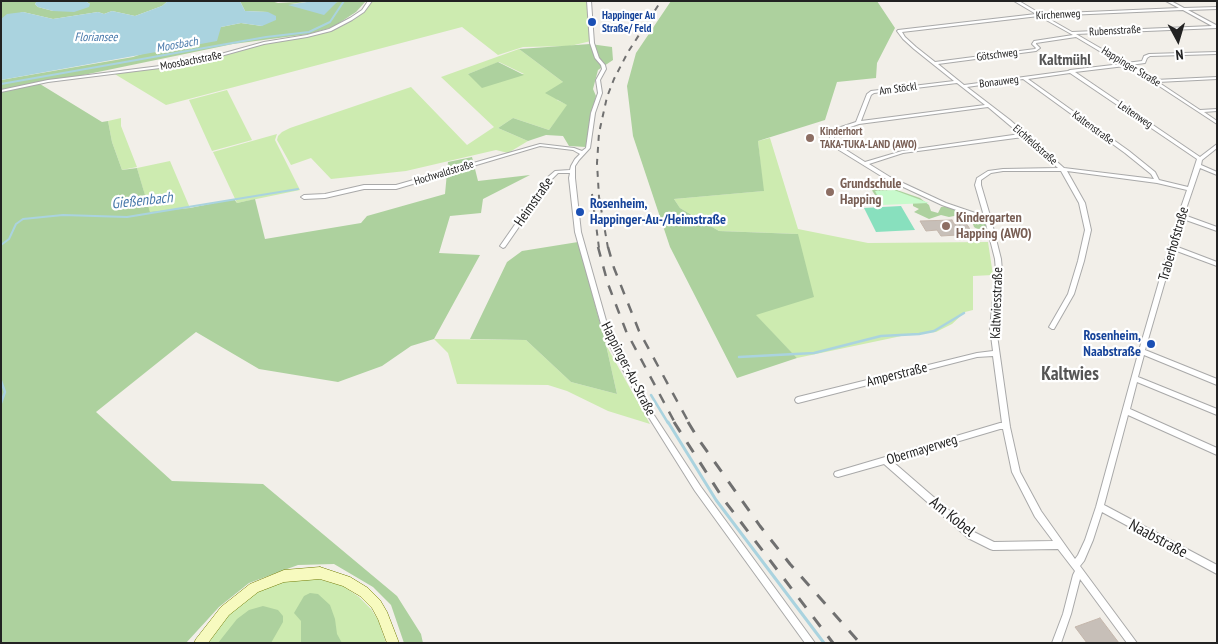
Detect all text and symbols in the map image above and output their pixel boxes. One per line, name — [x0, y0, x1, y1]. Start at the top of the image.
street label: Kirchenweg — [1035, 7, 1081, 23]
place label: Happinger Au Straße/ Feld — [602, 9, 655, 35]
north arrow — [1153, 15, 1203, 65]
marker: Happinger Au Straße/ Feld — [586, 16, 598, 28]
street label: Rubensstraße — [1089, 23, 1141, 39]
water label: Floriansee — [75, 31, 117, 45]
water label: Moosbach — [155, 34, 199, 56]
street label: Happinger Straße — [1099, 44, 1163, 90]
street label: Götschweg — [976, 46, 1018, 64]
text: N — [1175, 46, 1184, 64]
street label: Moosbachstraße — [159, 49, 223, 73]
district label: Kaltmühl — [1039, 50, 1091, 70]
street label: Bonauweg — [979, 73, 1019, 91]
street label: Am Stöckl — [878, 80, 918, 98]
street label: Leitenweg — [1115, 99, 1155, 131]
street label: Kaltenstraße — [1069, 108, 1117, 148]
street label: Eichfeldstraße — [1010, 122, 1060, 168]
place label: Kinderhort TAKA-TUKA-LAND (AWO) — [820, 125, 917, 151]
marker: Kinderhort TAKA-TUKA-LAND (AWO) — [804, 132, 816, 144]
street label: Hochwaldstraße — [413, 158, 475, 188]
street label: Heimstraße — [511, 174, 557, 230]
place label: Grundschule Happing — [840, 176, 902, 208]
marker: Grundschule Happing — [824, 186, 836, 198]
water label: Gießenbach — [111, 189, 173, 213]
place label: Rosenheim, Happinger-Au-/Heimstraße — [590, 196, 726, 228]
street label: Traberhofstraße — [1155, 205, 1193, 283]
marker: Rosenheim, Happinger-Au-/Heimstraße — [574, 206, 586, 218]
place label: Kindergarten Happing (AWO) — [956, 210, 1032, 242]
marker: Kindergarten Happing (AWO) — [940, 220, 952, 232]
street label: Kaltwiesstraße — [987, 267, 1007, 339]
street label: Happinger-Au-Straße — [597, 319, 659, 419]
place label: Rosenheim, Naabstraße — [1083, 328, 1141, 361]
marker: Rosenheim, Naabstraße — [1145, 338, 1157, 350]
street label: Amperstraße — [865, 359, 929, 391]
district label: Kaltwies — [1041, 364, 1099, 386]
street label: Obermayerweg — [885, 431, 959, 469]
street label: Am Kobel — [925, 493, 979, 541]
street label: Naabstraße — [1126, 516, 1190, 562]

